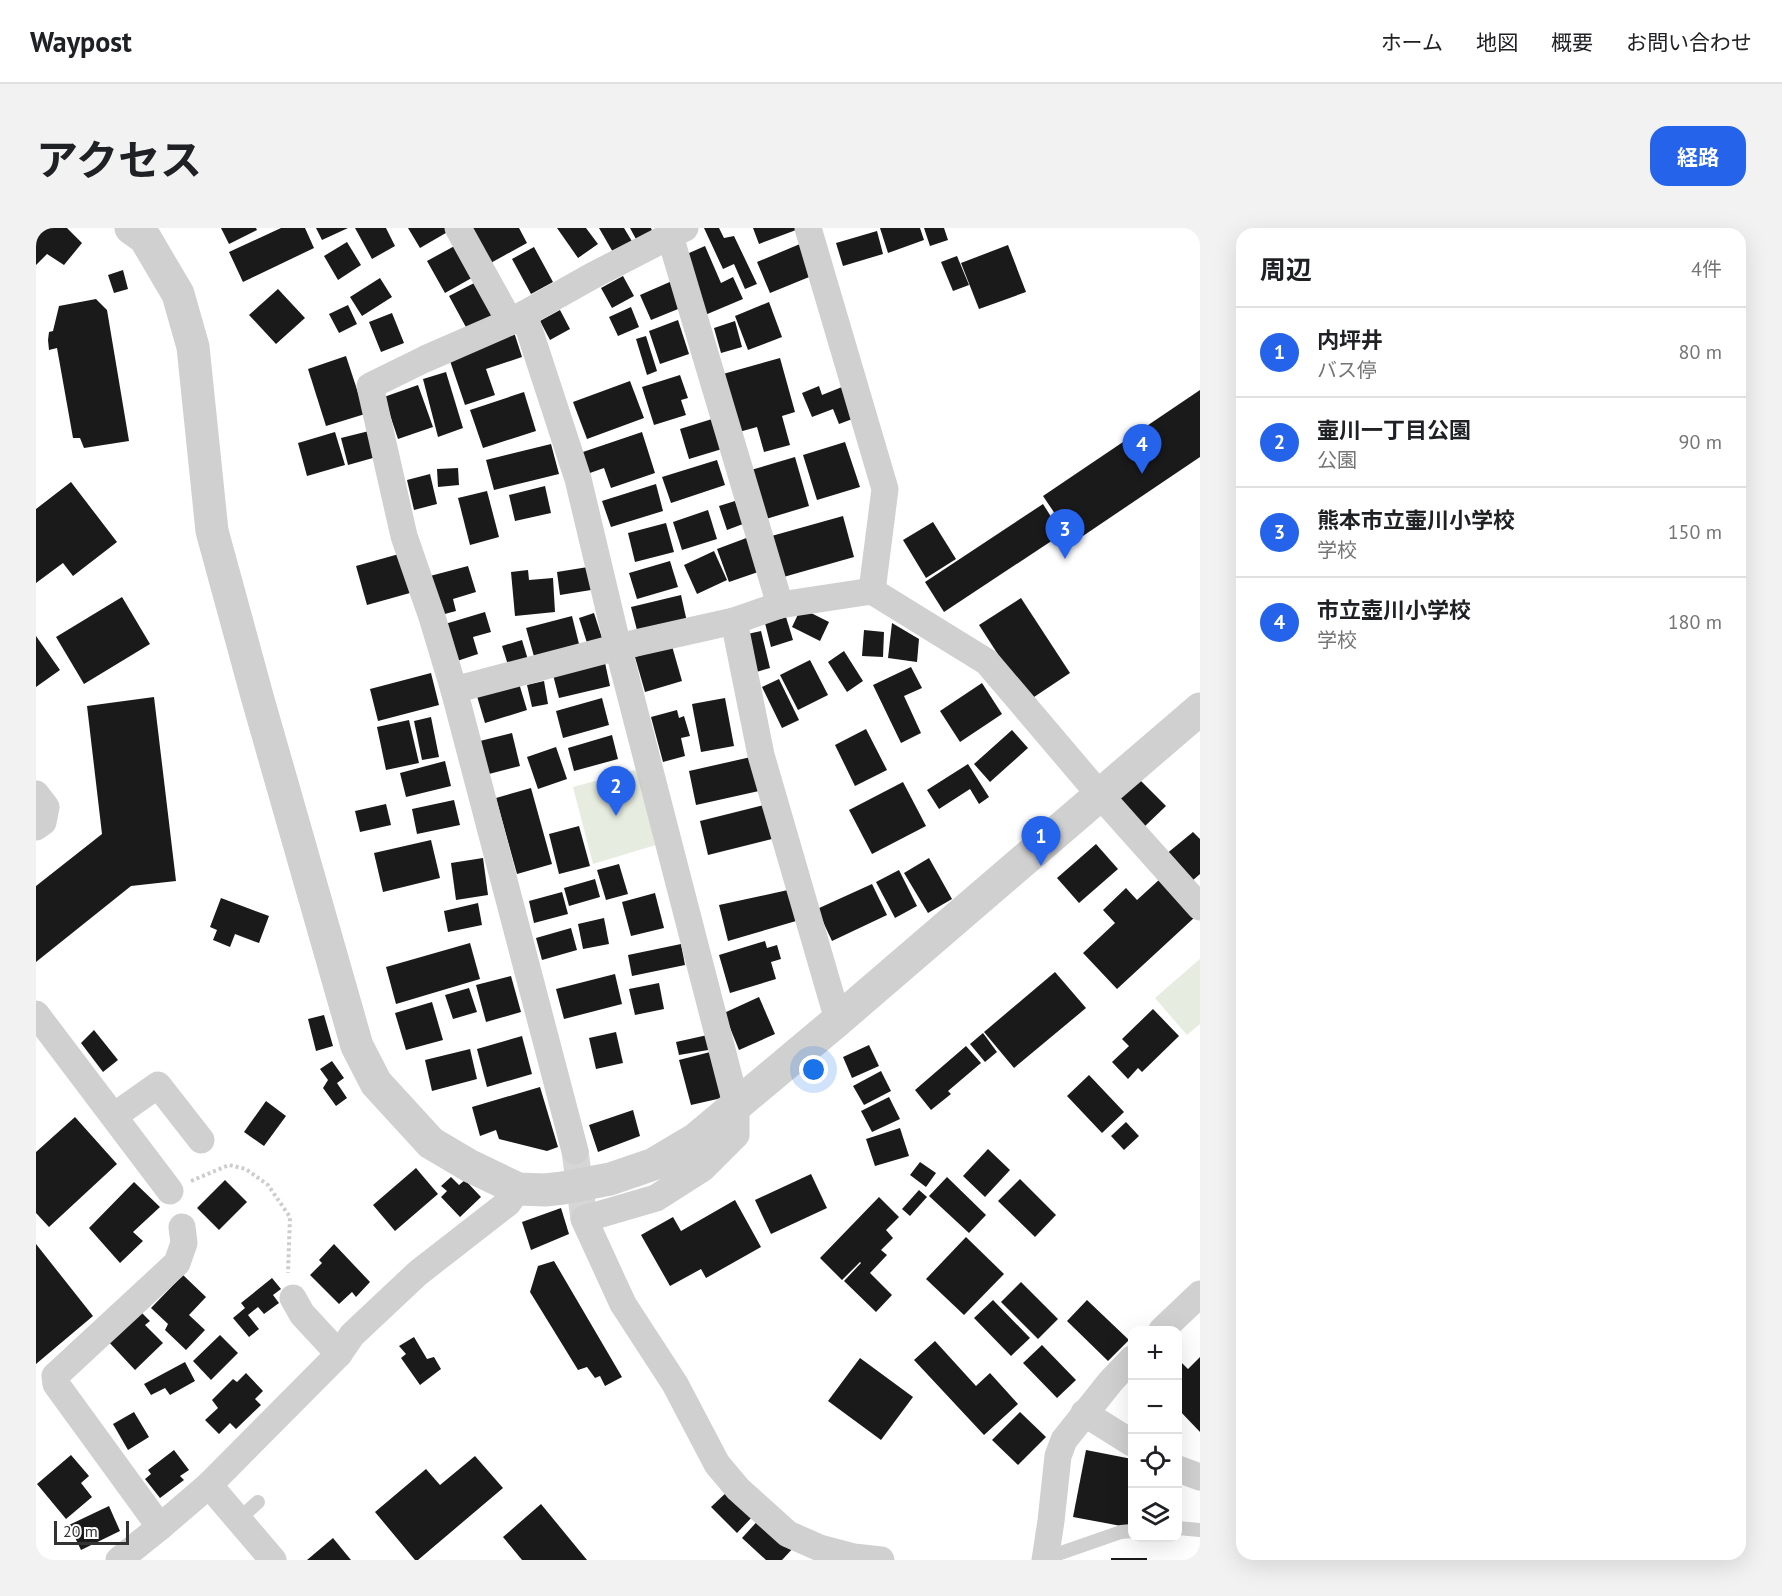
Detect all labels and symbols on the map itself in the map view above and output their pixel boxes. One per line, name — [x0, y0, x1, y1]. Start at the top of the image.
pin: 4 — [1122, 424, 1162, 474]
pin: 3 — [1046, 510, 1084, 559]
pin: 2 — [596, 766, 636, 816]
pin: 1 — [1022, 816, 1060, 866]
your location — [799, 1055, 828, 1084]
scale bar — [54, 1518, 129, 1546]

